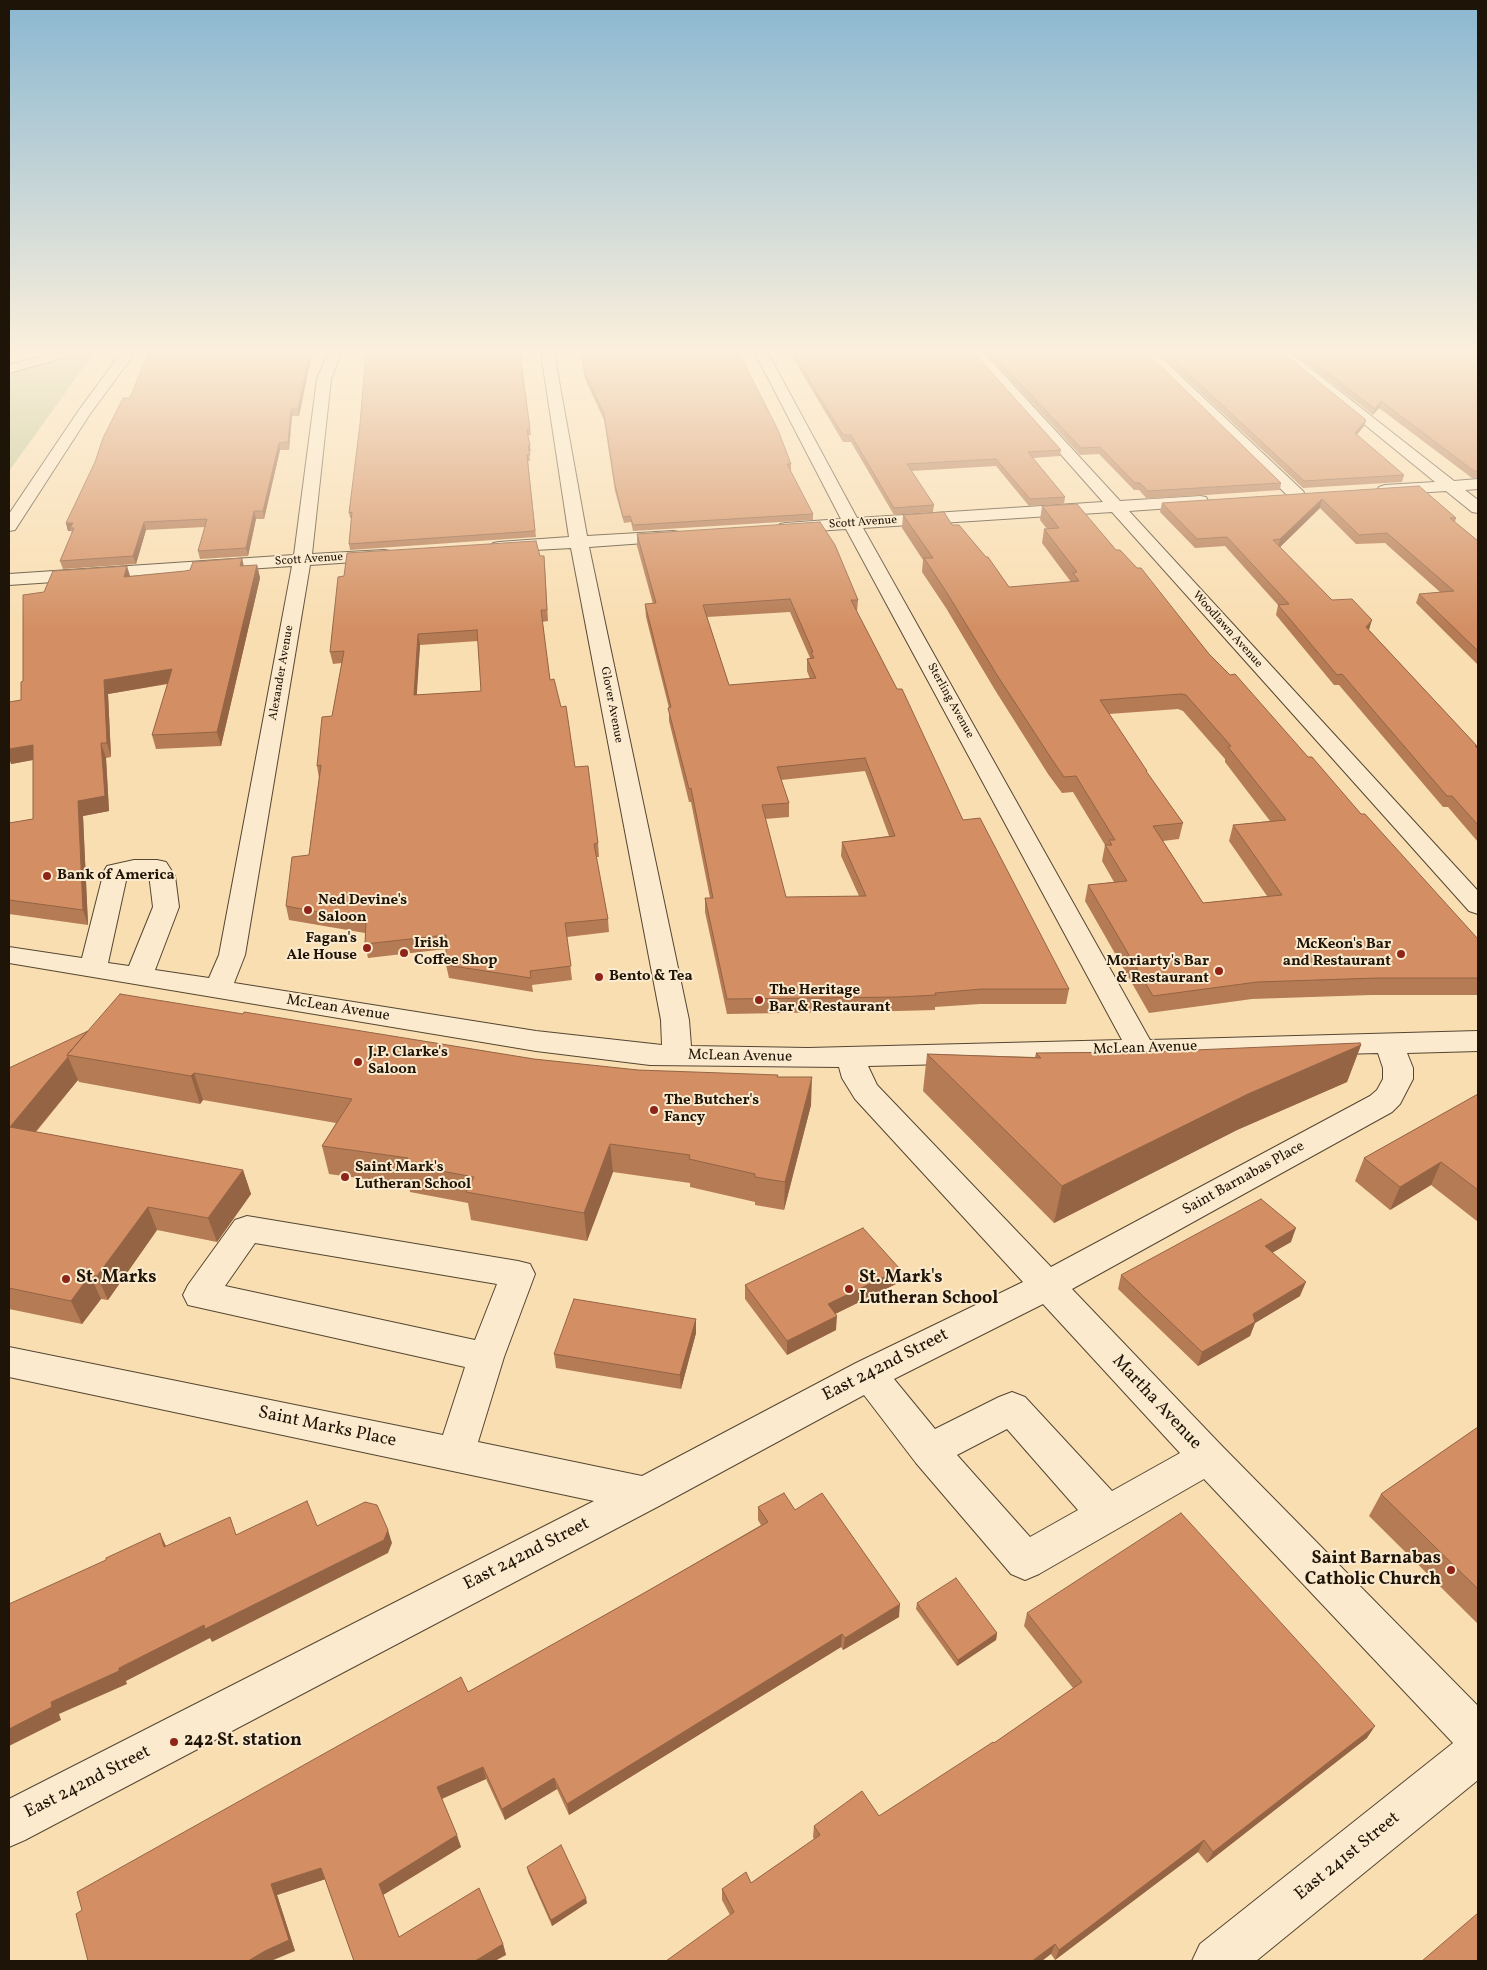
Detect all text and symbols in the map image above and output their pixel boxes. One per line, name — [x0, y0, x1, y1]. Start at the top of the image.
street label: Scott Avenue — [828, 513, 898, 533]
street label: Scott Avenue — [274, 550, 344, 570]
street label: Woodlawn Avenue — [1189, 589, 1265, 671]
street label: Alexander Avenue — [267, 624, 297, 722]
street label: Sterling Avenue — [923, 661, 977, 741]
street label: Glover Avenue — [597, 666, 625, 744]
place label: Bank of America — [57, 867, 175, 885]
marker: Bank of America — [41, 870, 53, 882]
place label: Ned Devine's Saloon — [318, 892, 407, 927]
marker: Ned Devine's Saloon — [302, 904, 314, 916]
place label: Fagan's Ale House — [287, 930, 357, 965]
place label: Irish Coffee Shop — [414, 935, 498, 970]
place label: McKeon's Bar and Restaurant — [1283, 936, 1391, 971]
marker: Fagan's Ale House — [361, 942, 373, 954]
marker: Irish Coffee Shop — [398, 947, 410, 959]
marker: McKeon's Bar and Restaurant — [1395, 948, 1407, 960]
place label: Moriarty's Bar & Restaurant — [1106, 953, 1209, 988]
marker: Moriarty's Bar & Restaurant — [1213, 965, 1225, 977]
place label: Bento & Tea — [609, 968, 693, 986]
marker: Bento & Tea — [593, 971, 605, 983]
place label: The Heritage Bar & Restaurant — [769, 982, 890, 1017]
street label: McLean Avenue — [285, 992, 391, 1026]
marker: The Heritage Bar & Restaurant — [753, 994, 765, 1006]
street label: McLean Avenue — [1093, 1038, 1197, 1060]
place label: J.P. Clarke's Saloon — [368, 1044, 448, 1079]
street label: McLean Avenue — [688, 1047, 792, 1067]
marker: J.P. Clarke's Saloon — [352, 1056, 364, 1068]
place label: The Butcher's Fancy — [664, 1092, 759, 1127]
marker: The Butcher's Fancy — [648, 1104, 660, 1116]
street label: Saint Barnabas Place — [1180, 1138, 1308, 1220]
place label: Saint Mark's Lutheran School — [355, 1159, 471, 1194]
marker: Saint Mark's Lutheran School — [339, 1171, 351, 1183]
place label: St. Marks — [76, 1268, 157, 1290]
place label: St. Mark's Lutheran School — [859, 1268, 998, 1310]
marker: St. Marks — [60, 1273, 72, 1285]
marker: St. Mark's Lutheran School — [843, 1283, 855, 1295]
street label: East 242nd Street — [819, 1325, 953, 1407]
street label: Martha Avenue — [1107, 1351, 1205, 1455]
street label: Saint Marks Place — [256, 1403, 398, 1453]
street label: East 242nd Street — [460, 1514, 594, 1596]
place label: Saint Barnabas Catholic Church — [1305, 1549, 1441, 1592]
marker: Saint Barnabas Catholic Church — [1445, 1564, 1457, 1576]
place label: 242 St. station — [184, 1731, 302, 1753]
marker: 242 St. station — [168, 1736, 180, 1748]
street label: East 242nd Street — [21, 1742, 155, 1824]
street label: East 241st Street — [1291, 1808, 1405, 1906]

